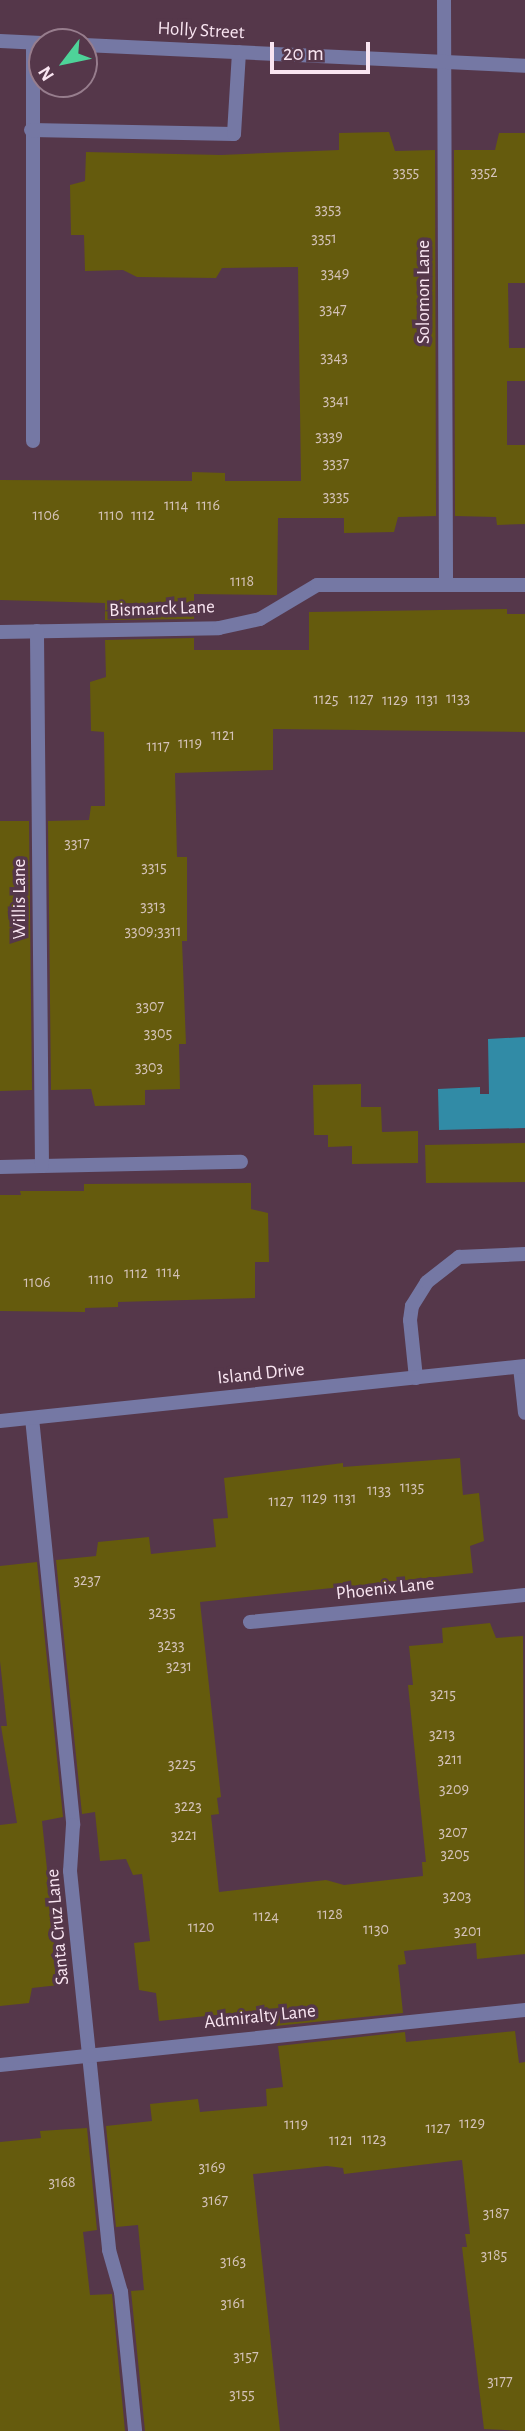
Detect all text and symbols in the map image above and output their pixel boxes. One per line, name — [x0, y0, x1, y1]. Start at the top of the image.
street label: Holly Street — [157, 17, 245, 45]
north arrow — [28, 28, 98, 98]
scale bar — [273, 28, 373, 72]
text: 20 m — [283, 43, 324, 64]
text: N — [35, 63, 58, 84]
house number: 3355 — [393, 162, 419, 182]
house number: 3352 — [470, 162, 498, 182]
house number: 3353 — [315, 199, 341, 219]
house number: 3351 — [311, 228, 337, 248]
street label: Solomon Lane — [413, 240, 435, 344]
house number: 3349 — [321, 263, 349, 283]
house number: 3347 — [319, 299, 347, 319]
house number: 3343 — [320, 347, 348, 367]
house number: 3341 — [323, 390, 349, 410]
house number: 3339 — [315, 426, 343, 446]
house number: 3337 — [323, 453, 349, 473]
house number: 3335 — [323, 486, 349, 506]
house number: 1114 — [164, 495, 188, 515]
house number: 1116 — [196, 495, 220, 515]
house number: 1106 — [33, 505, 59, 525]
house number: 1110 — [99, 505, 123, 525]
house number: 1112 — [131, 505, 155, 525]
house number: 1118 — [230, 571, 254, 591]
street label: Bismarck Lane — [109, 596, 215, 622]
house number: 1133 — [446, 688, 470, 708]
house number: 1125 — [314, 689, 338, 709]
house number: 1127 — [349, 689, 373, 709]
house number: 1131 — [415, 689, 439, 709]
house number: 1129 — [382, 690, 408, 710]
house number: 1121 — [211, 725, 235, 745]
house number: 1119 — [178, 733, 202, 753]
house number: 1117 — [146, 736, 170, 756]
house number: 3317 — [64, 833, 90, 853]
house number: 3315 — [141, 857, 167, 877]
street label: Willis Lane — [9, 859, 31, 939]
house number: 3313 — [140, 896, 166, 916]
house number: 3309;3311 — [124, 921, 182, 941]
house number: 3307 — [136, 996, 164, 1016]
house number: 3305 — [144, 1023, 172, 1043]
house number: 3303 — [135, 1057, 163, 1077]
house number: 1114 — [156, 1262, 180, 1282]
house number: 1112 — [124, 1263, 148, 1283]
house number: 1110 — [89, 1269, 113, 1289]
house number: 1106 — [24, 1272, 50, 1292]
street label: Island Drive — [216, 1358, 306, 1390]
house number: 1135 — [400, 1477, 424, 1497]
house number: 1133 — [367, 1480, 391, 1500]
house number: 1129 — [301, 1488, 327, 1508]
house number: 1131 — [333, 1488, 357, 1508]
house number: 1127 — [269, 1491, 293, 1511]
house number: 3237 — [73, 1570, 101, 1590]
street label: Phoenix Lane — [335, 1573, 435, 1605]
house number: 3235 — [148, 1602, 176, 1622]
house number: 3233 — [157, 1635, 185, 1655]
house number: 3231 — [166, 1656, 192, 1676]
house number: 3215 — [430, 1684, 456, 1704]
house number: 3213 — [429, 1724, 455, 1744]
house number: 3211 — [438, 1749, 462, 1769]
house number: 3225 — [168, 1754, 196, 1774]
house number: 3209 — [439, 1779, 469, 1799]
house number: 3223 — [174, 1796, 202, 1816]
house number: 3207 — [439, 1822, 467, 1842]
house number: 3221 — [171, 1825, 197, 1845]
house number: 3205 — [440, 1844, 470, 1864]
street label: Santa Cruz Lane — [42, 1868, 74, 1986]
house number: 3203 — [443, 1886, 471, 1906]
house number: 1128 — [317, 1904, 343, 1924]
house number: 1124 — [253, 1906, 279, 1926]
house number: 1120 — [188, 1917, 214, 1937]
house number: 1130 — [363, 1919, 389, 1939]
house number: 3201 — [454, 1921, 482, 1941]
street label: Admiralty Lane — [203, 2000, 317, 2034]
house number: 1129 — [459, 2113, 485, 2133]
house number: 1119 — [284, 2114, 308, 2134]
house number: 1127 — [426, 2118, 450, 2138]
house number: 1123 — [362, 2129, 386, 2149]
house number: 1121 — [329, 2130, 353, 2150]
house number: 3169 — [198, 2157, 226, 2177]
house number: 3168 — [48, 2172, 76, 2192]
house number: 3167 — [202, 2190, 228, 2210]
house number: 3187 — [483, 2203, 509, 2223]
house number: 3185 — [481, 2245, 507, 2265]
house number: 3163 — [220, 2251, 246, 2271]
house number: 3161 — [220, 2293, 246, 2313]
house number: 3157 — [233, 2346, 259, 2366]
house number: 3177 — [487, 2371, 513, 2391]
house number: 3155 — [229, 2384, 255, 2404]

